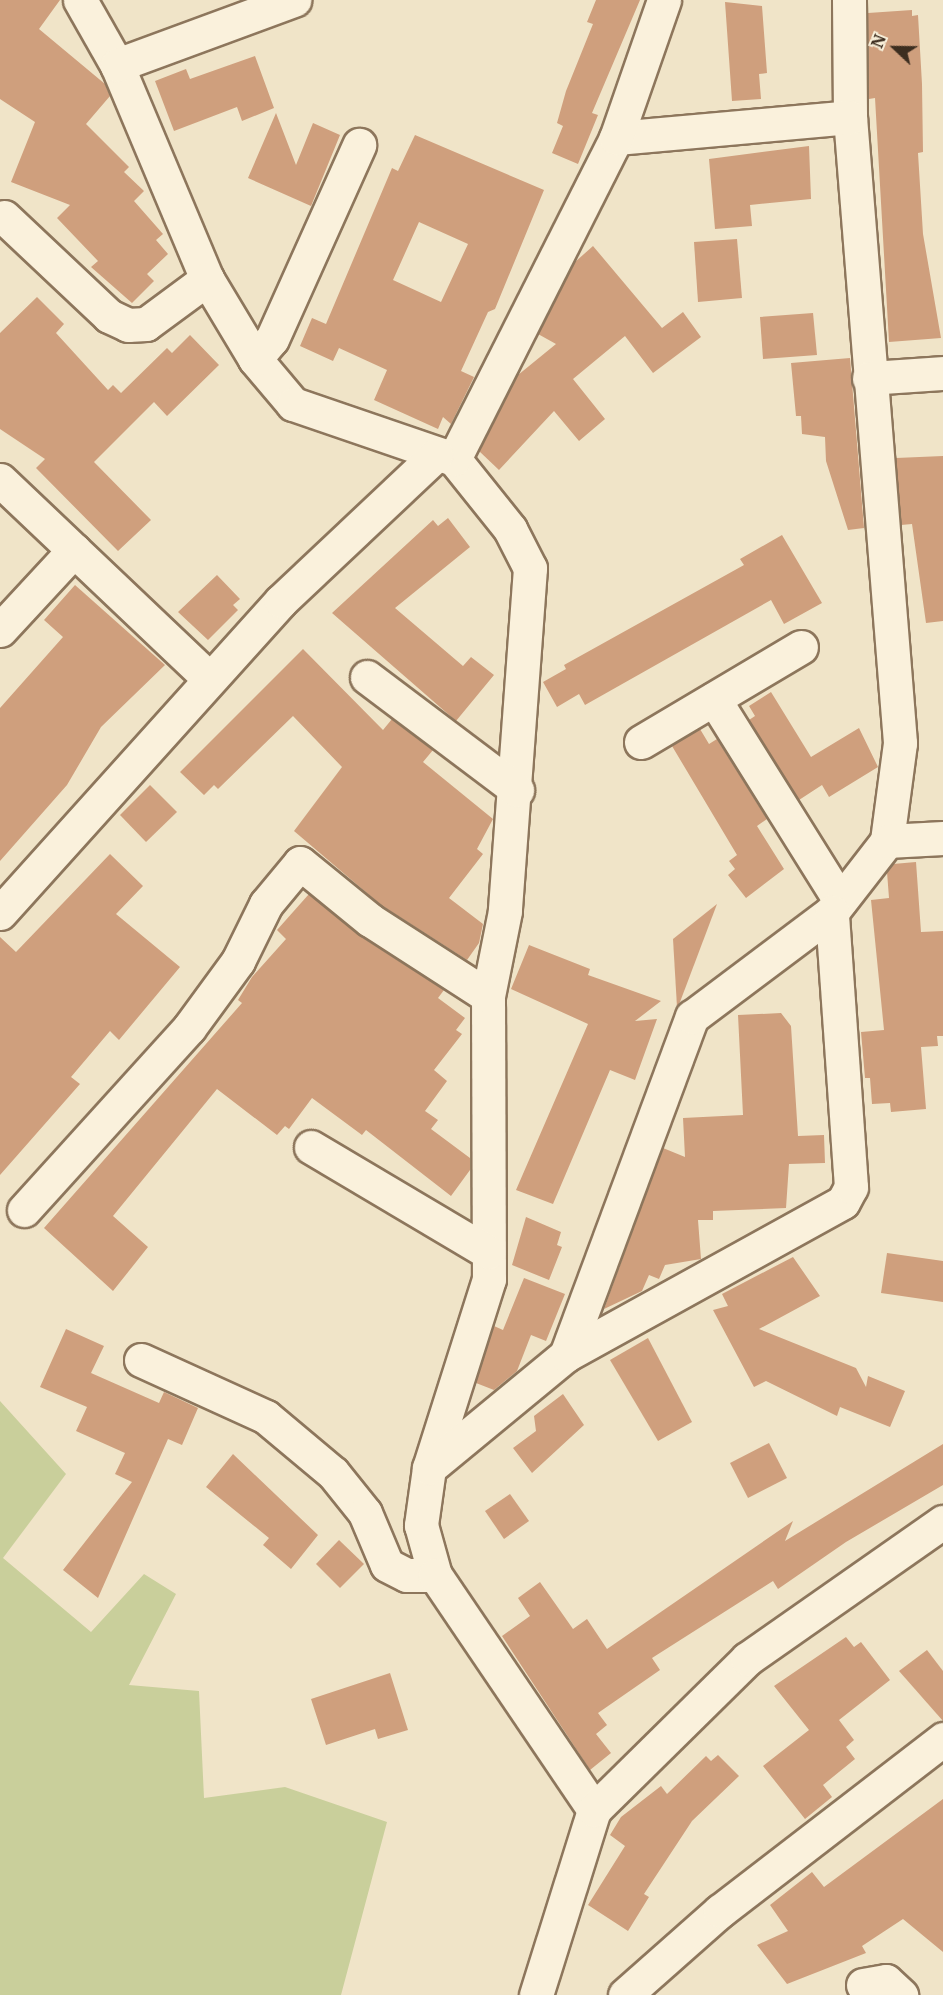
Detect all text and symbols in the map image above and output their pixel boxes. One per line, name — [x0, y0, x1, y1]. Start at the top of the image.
north arrow — [865, 18, 925, 78]
text: N — [867, 32, 890, 51]

